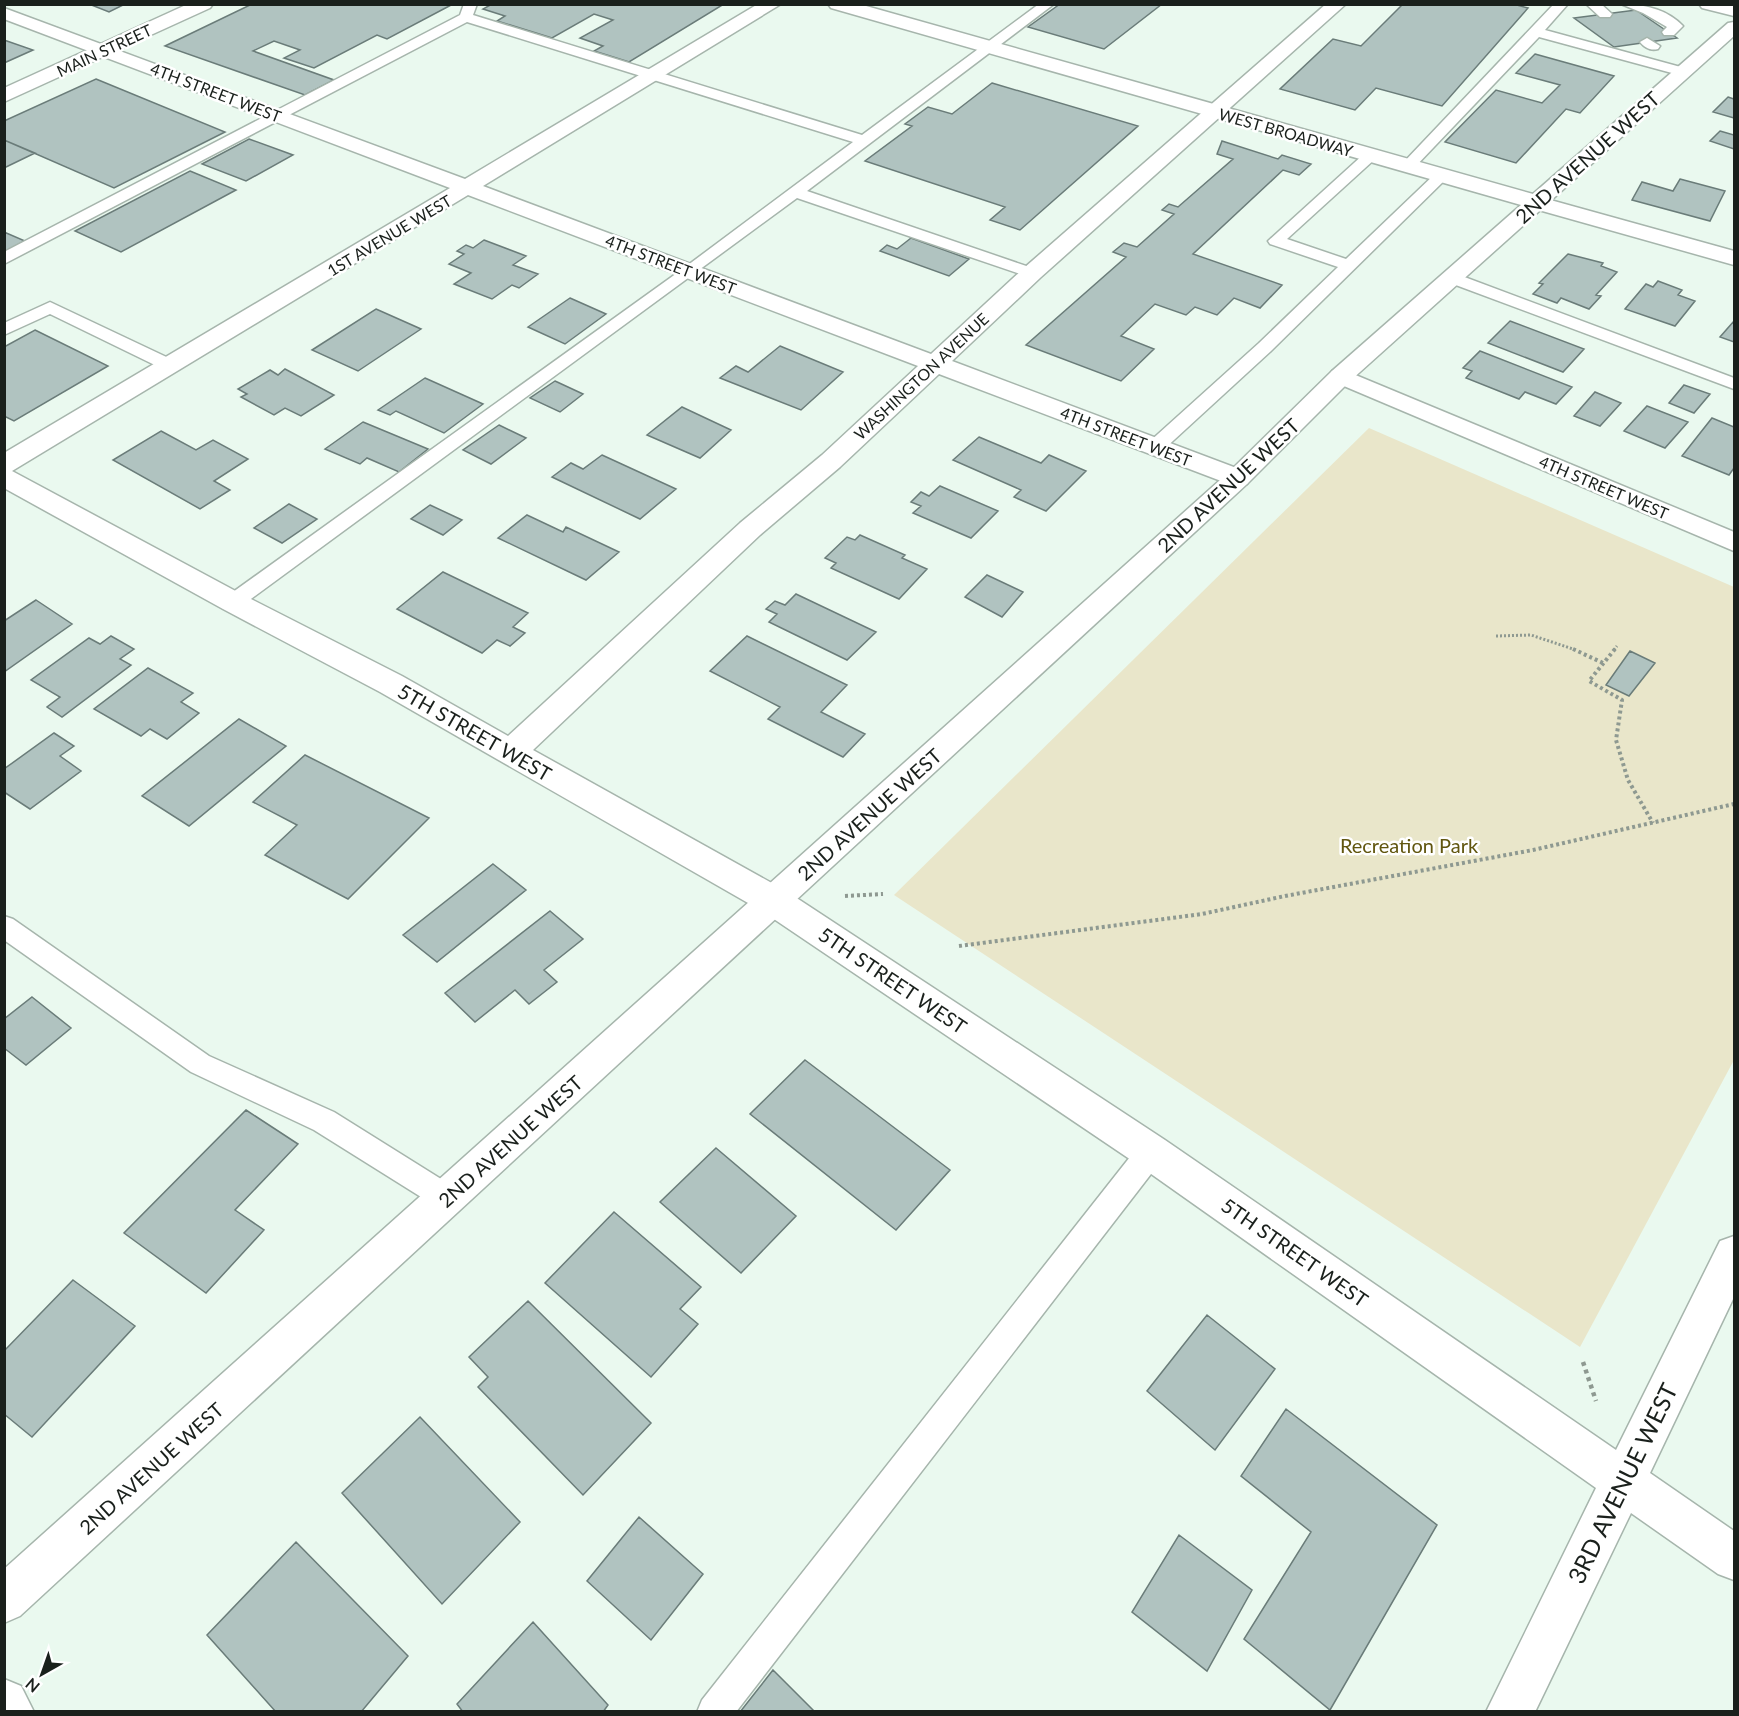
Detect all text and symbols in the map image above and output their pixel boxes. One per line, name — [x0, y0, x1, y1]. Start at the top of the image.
street label: MAIN STREET — [54, 19, 155, 80]
street label: 4TH STREET WEST — [148, 58, 285, 126]
street label: 2ND AVENUE WEST — [1510, 86, 1664, 228]
street label: WEST BROADWAY — [1217, 104, 1355, 160]
street label: 1ST AVENUE WEST — [323, 190, 455, 280]
street label: 4TH STREET WEST — [603, 230, 740, 298]
street label: WASHINGTON AVENUE — [850, 309, 992, 443]
street label: 4TH STREET WEST — [1058, 402, 1195, 470]
street label: 2ND AVENUE WEST — [1152, 413, 1304, 557]
street label: 4TH STREET WEST — [1537, 451, 1672, 523]
street label: 5TH STREET WEST — [394, 678, 556, 786]
street label: 2ND AVENUE WEST — [792, 743, 946, 885]
park label: Recreation Park — [1340, 833, 1479, 857]
street label: 5TH STREET WEST — [815, 922, 972, 1038]
street label: 2ND AVENUE WEST — [433, 1070, 587, 1212]
street label: 5TH STREET WEST — [1217, 1193, 1373, 1312]
street label: 3RD AVENUE WEST — [1561, 1378, 1683, 1588]
street label: 2ND AVENUE WEST — [74, 1397, 228, 1539]
north arrow — [12, 1644, 72, 1704]
text: N — [21, 1675, 43, 1697]

